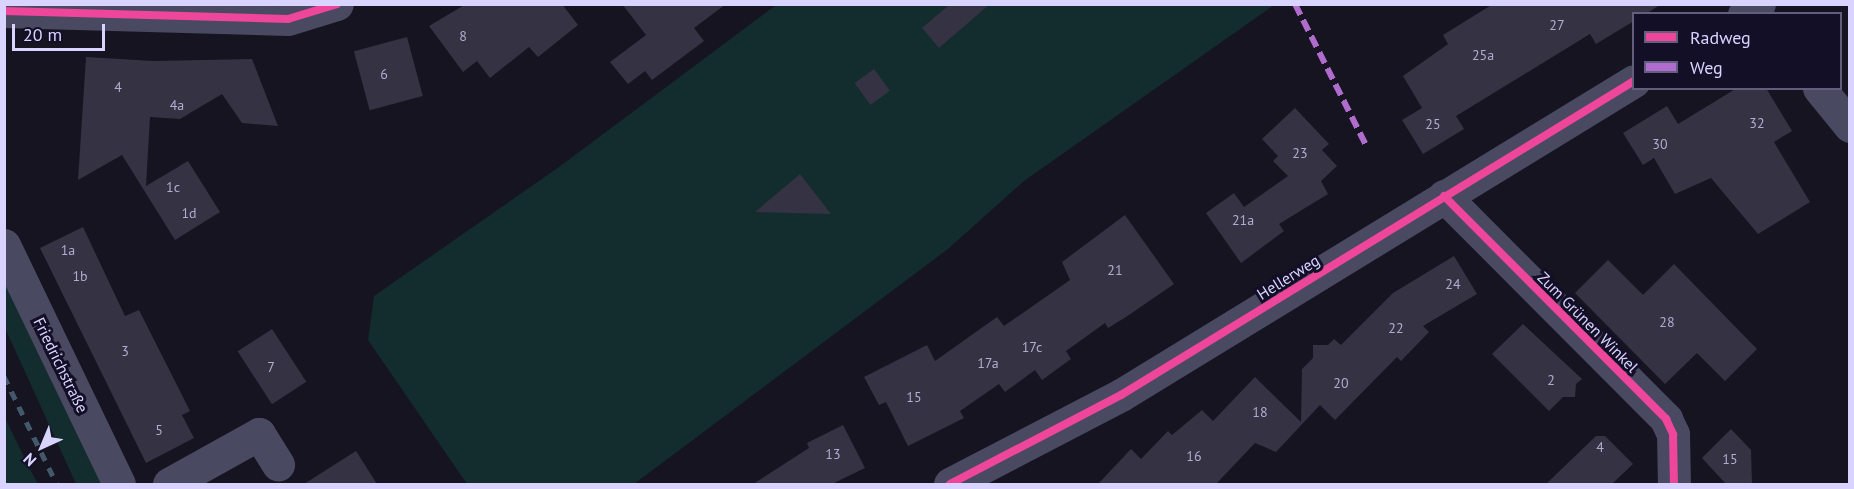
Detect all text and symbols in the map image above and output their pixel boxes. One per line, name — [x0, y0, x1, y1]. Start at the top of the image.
scale bar — [15, 12, 108, 50]
legend — [1632, 12, 1842, 90]
house number: 27 — [1549, 17, 1565, 33]
text: 20 m — [23, 23, 62, 46]
text: Radweg — [1690, 26, 1751, 49]
house number: 8 — [459, 28, 467, 44]
house number: 25a — [1472, 47, 1494, 63]
text: Weg — [1690, 56, 1723, 79]
house number: 6 — [380, 66, 388, 82]
house number: 4 — [114, 79, 122, 95]
house number: 4a — [170, 97, 184, 113]
house number: 32 — [1749, 115, 1765, 131]
house number: 25 — [1425, 116, 1441, 132]
house number: 30 — [1652, 136, 1668, 152]
house number: 23 — [1292, 145, 1308, 161]
house number: 1c — [166, 179, 180, 195]
house number: 1d — [181, 205, 197, 221]
house number: 21a — [1232, 212, 1254, 228]
house number: 1a — [61, 242, 75, 258]
street label: Hellerweg — [1253, 250, 1323, 304]
house number: 21 — [1107, 262, 1123, 278]
house number: 1b — [72, 268, 88, 284]
street label: Zum Grünen Winkel — [1534, 268, 1642, 376]
house number: 24 — [1445, 276, 1461, 292]
street label: Friedrichstraße — [30, 314, 92, 416]
house number: 28 — [1659, 314, 1675, 330]
house number: 22 — [1388, 320, 1404, 336]
house number: 17c — [1022, 339, 1042, 355]
house number: 3 — [121, 343, 129, 359]
house number: 17a — [977, 355, 999, 371]
house number: 7 — [267, 359, 275, 375]
house number: 2 — [1547, 372, 1555, 388]
house number: 20 — [1333, 375, 1349, 391]
house number: 15 — [906, 389, 922, 405]
house number: 18 — [1252, 404, 1268, 420]
north arrow — [12, 417, 72, 477]
house number: 5 — [155, 422, 163, 438]
house number: 4 — [1596, 439, 1604, 455]
house number: 13 — [825, 446, 841, 462]
house number: 16 — [1186, 448, 1202, 464]
text: N — [19, 449, 40, 471]
house number: 15 — [1722, 451, 1738, 467]

